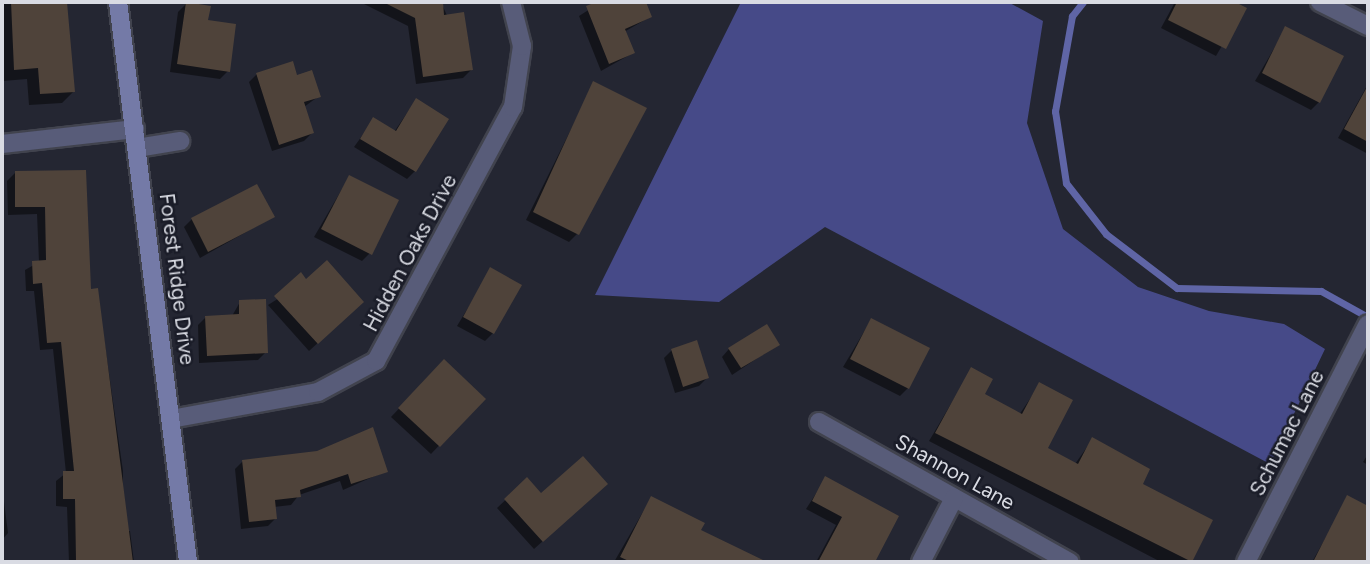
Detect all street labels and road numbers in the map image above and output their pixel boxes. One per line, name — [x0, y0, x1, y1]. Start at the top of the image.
street label: Hidden Oaks Drive — [358, 170, 462, 336]
street label: Forest Ridge Drive — [154, 192, 200, 366]
street label: Schumac Lane — [1245, 366, 1329, 500]
street label: Shannon Lane — [891, 429, 1019, 515]

